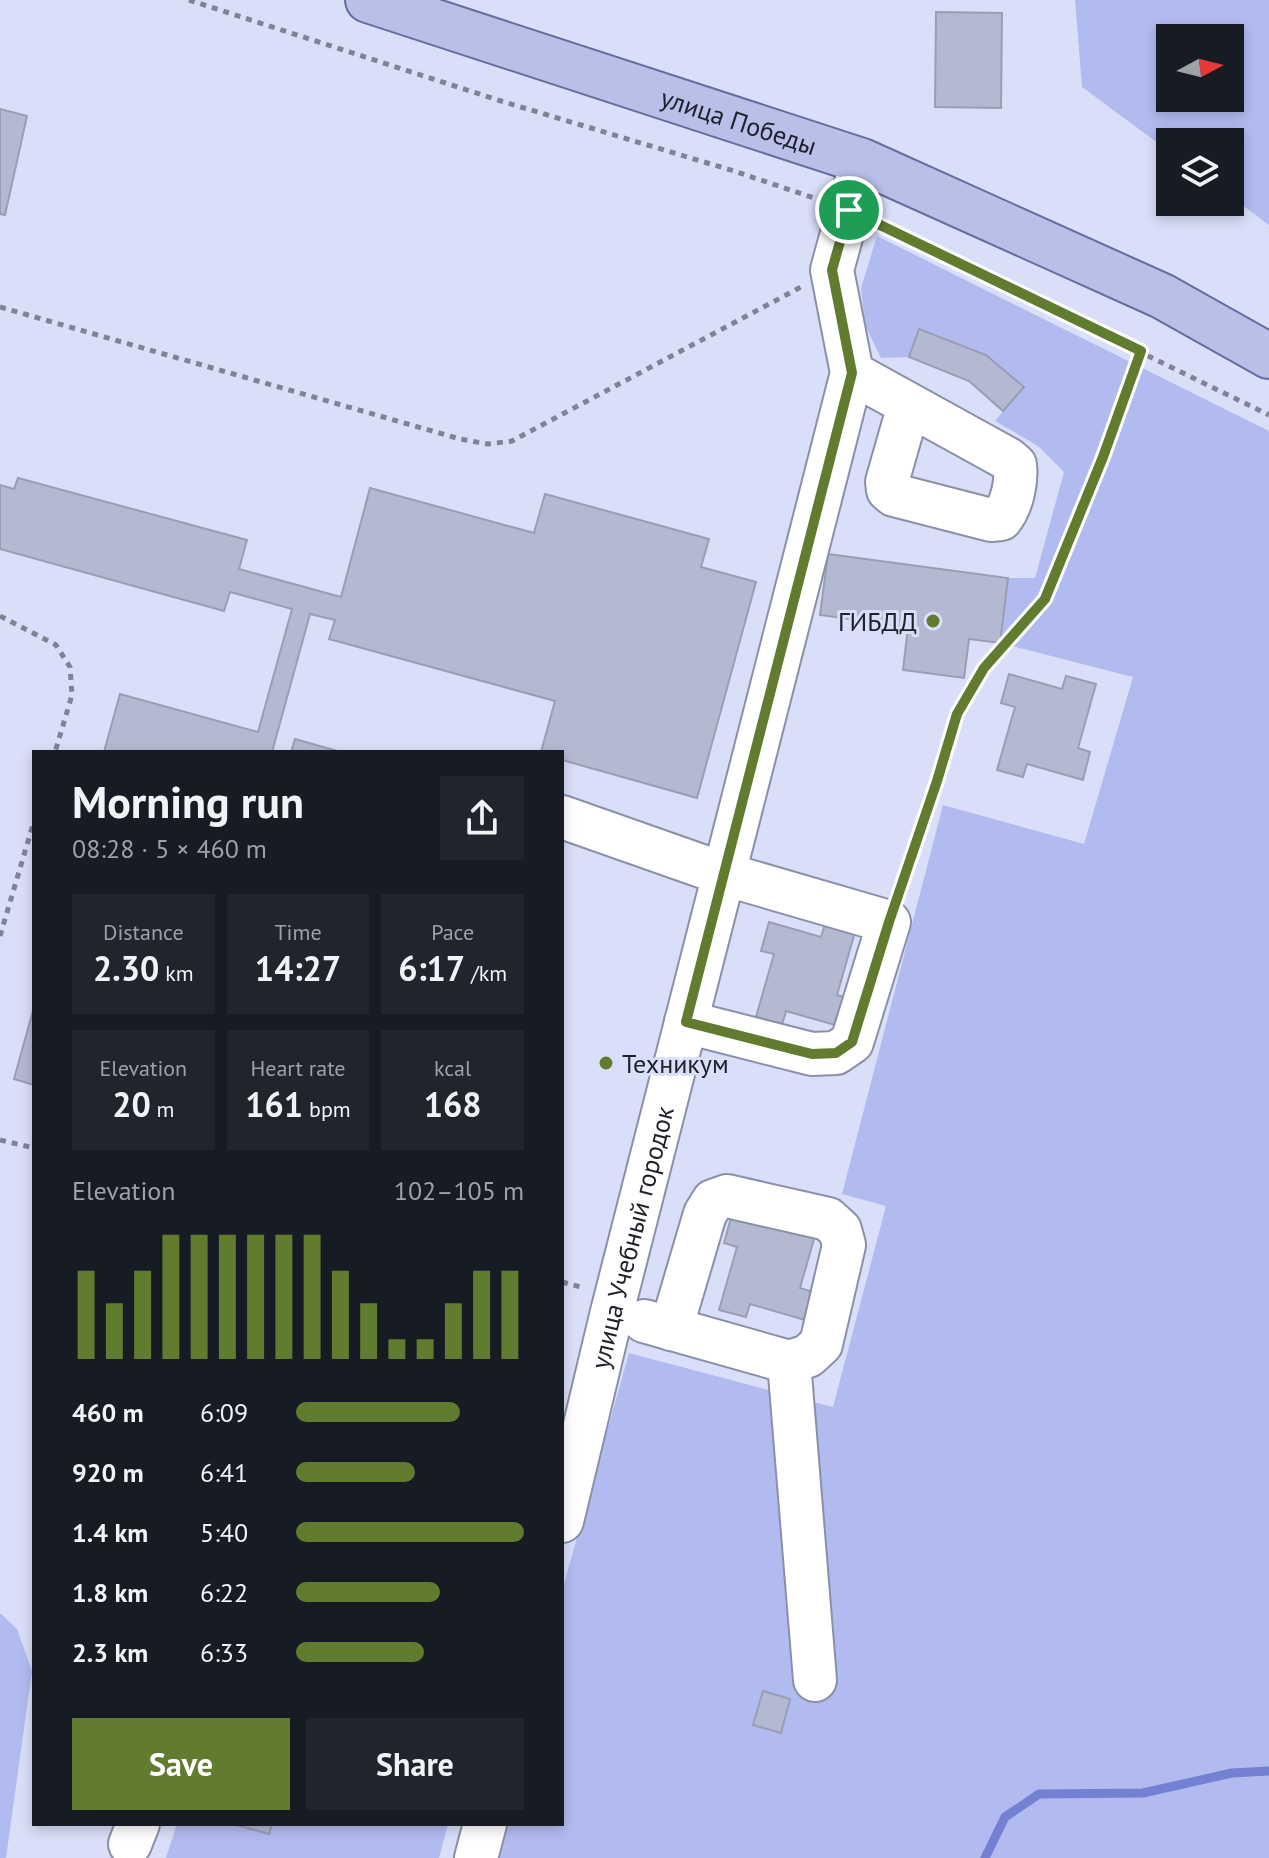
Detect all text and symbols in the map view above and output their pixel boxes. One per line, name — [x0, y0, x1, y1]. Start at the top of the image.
north arrow — [1156, 24, 1244, 112]
map controls — [1156, 24, 1244, 216]
street label: улица Победы — [657, 80, 821, 162]
button: layers — [1156, 128, 1244, 216]
pin — [815, 176, 883, 244]
icon: arrive — [827, 188, 871, 232]
place label: ГИБДД — [838, 605, 917, 638]
marker: ГИБДД — [924, 612, 942, 630]
text: Morning run — [72, 773, 304, 830]
button: share — [440, 776, 524, 860]
text: 08:28 · 5 × 460 m — [72, 832, 267, 865]
text: Distance — [103, 918, 184, 946]
text: Time — [274, 918, 322, 946]
text: Pace — [431, 918, 474, 946]
text: 2.30 — [93, 946, 159, 990]
text: 14:27 — [255, 946, 341, 990]
text: 6:17 — [398, 946, 465, 990]
text: km — [159, 959, 194, 987]
text: /km — [465, 959, 507, 987]
place label: Техникум — [622, 1047, 729, 1080]
text: Elevation — [100, 1054, 187, 1082]
text: Heart rate — [250, 1054, 346, 1082]
text: kcal — [434, 1054, 471, 1082]
marker: Техникум — [597, 1054, 615, 1072]
text: 20 — [112, 1082, 151, 1126]
text: 161 — [245, 1082, 303, 1126]
text: 168 — [424, 1082, 482, 1126]
text: m — [151, 1095, 174, 1123]
text: bpm — [303, 1095, 351, 1123]
street label: улица Учебный городок — [582, 1102, 681, 1372]
text: Elevation — [72, 1174, 176, 1207]
text: 102–105 m — [394, 1174, 524, 1207]
text: 460 m — [72, 1396, 144, 1429]
text: 6:09 — [200, 1396, 248, 1429]
text: 920 m — [72, 1456, 144, 1489]
text: 6:41 — [200, 1456, 248, 1489]
text: 1.4 km — [72, 1516, 148, 1549]
text: 5:40 — [200, 1516, 248, 1549]
text: 1.8 km — [72, 1576, 148, 1609]
text: 6:22 — [200, 1576, 248, 1609]
text: 2.3 km — [72, 1636, 148, 1669]
text: 6:33 — [200, 1636, 248, 1669]
button: Save — [72, 1718, 290, 1810]
button: Share — [306, 1718, 524, 1810]

